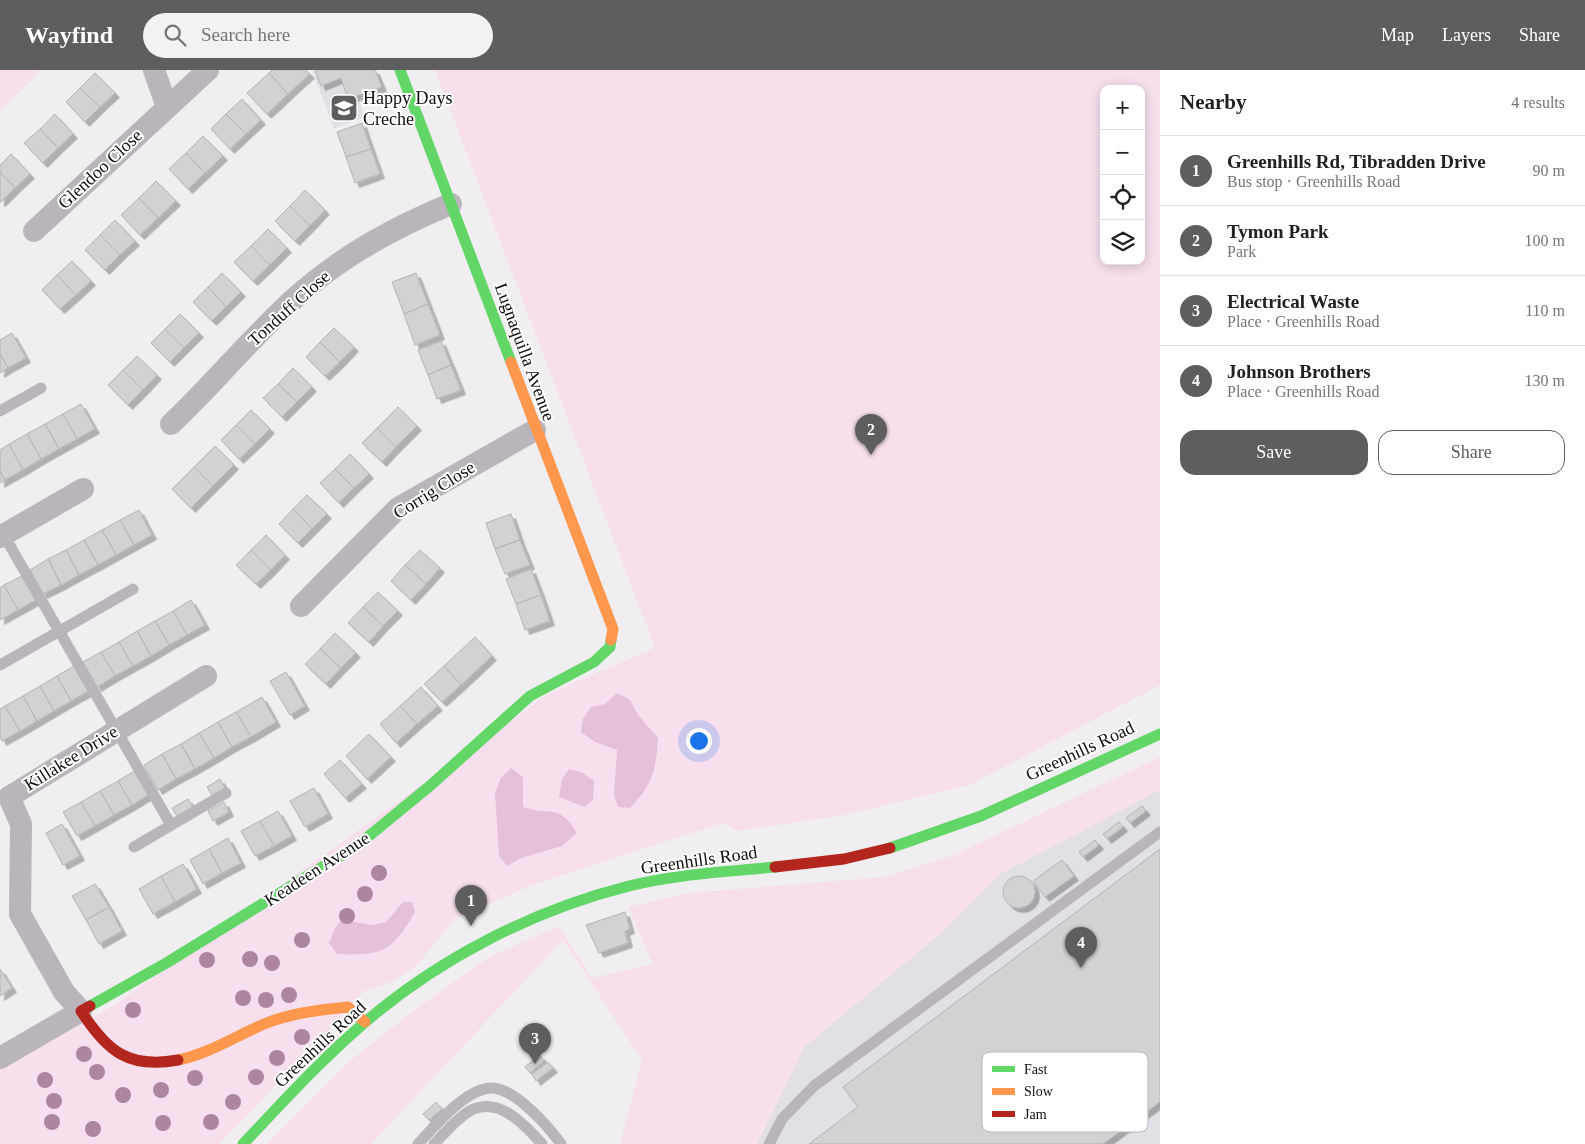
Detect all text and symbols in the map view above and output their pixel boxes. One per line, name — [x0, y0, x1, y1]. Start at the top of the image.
search box — [143, 13, 493, 58]
icon: search — [161, 21, 189, 49]
text: Wayfind — [25, 22, 113, 48]
text: Search here — [201, 24, 290, 45]
text: Map — [1381, 25, 1414, 45]
text: Layers — [1442, 25, 1491, 45]
text: Share — [1519, 25, 1560, 45]
map controls — [1100, 85, 1145, 265]
button: + — [1100, 85, 1145, 130]
place label: Happy Days Creche — [363, 88, 452, 129]
text: Nearby — [1180, 90, 1247, 114]
school or university icon: Happy Days Creche — [329, 93, 359, 123]
text: 4 results — [1511, 94, 1565, 111]
street label: Glendoo Close — [54, 125, 146, 213]
button: − — [1100, 130, 1145, 175]
text: Greenhills Rd, Tibradden Drive — [1227, 151, 1486, 172]
text: 1 — [1192, 162, 1200, 179]
text: 90 m — [1533, 162, 1565, 179]
text: Bus stop · Greenhills Road — [1227, 173, 1400, 190]
button: locate — [1100, 175, 1145, 220]
button: layers — [1100, 220, 1145, 265]
text: Tymon Park — [1227, 221, 1329, 242]
text: 2 — [1192, 232, 1200, 249]
text: 100 m — [1525, 232, 1565, 249]
text: Park — [1227, 243, 1256, 260]
street label: Tonduff Close — [244, 266, 334, 350]
street label: Lugnaquilla Avenue — [491, 280, 559, 424]
text: Electrical Waste — [1227, 291, 1359, 312]
text: 3 — [1192, 302, 1200, 319]
text: 110 m — [1525, 302, 1565, 319]
text: Place · Greenhills Road — [1227, 313, 1379, 330]
text: Johnson Brothers — [1227, 361, 1371, 382]
text: 4 — [1192, 372, 1200, 389]
text: 130 m — [1525, 372, 1565, 389]
text: Place · Greenhills Road — [1227, 383, 1379, 400]
pin: 2 — [855, 414, 887, 455]
button: Save — [1180, 430, 1368, 475]
button: Share — [1378, 430, 1565, 475]
street label: Corrig Close — [389, 457, 479, 523]
street label: Greenhills Road — [1023, 717, 1137, 785]
street label: Killakee Drive — [21, 721, 121, 795]
your location — [686, 728, 712, 754]
street label: Keadeen Avenue — [261, 828, 373, 910]
street label: Greenhills Road — [639, 842, 759, 878]
pin: 1 — [455, 885, 487, 926]
pin: 4 — [1065, 927, 1097, 968]
street label: Greenhills Road — [270, 997, 370, 1091]
pin: 3 — [519, 1023, 551, 1064]
legend — [982, 1052, 1148, 1132]
text: Fast — [1024, 1062, 1047, 1077]
text: Slow — [1024, 1084, 1054, 1099]
text: Jam — [1024, 1107, 1047, 1122]

